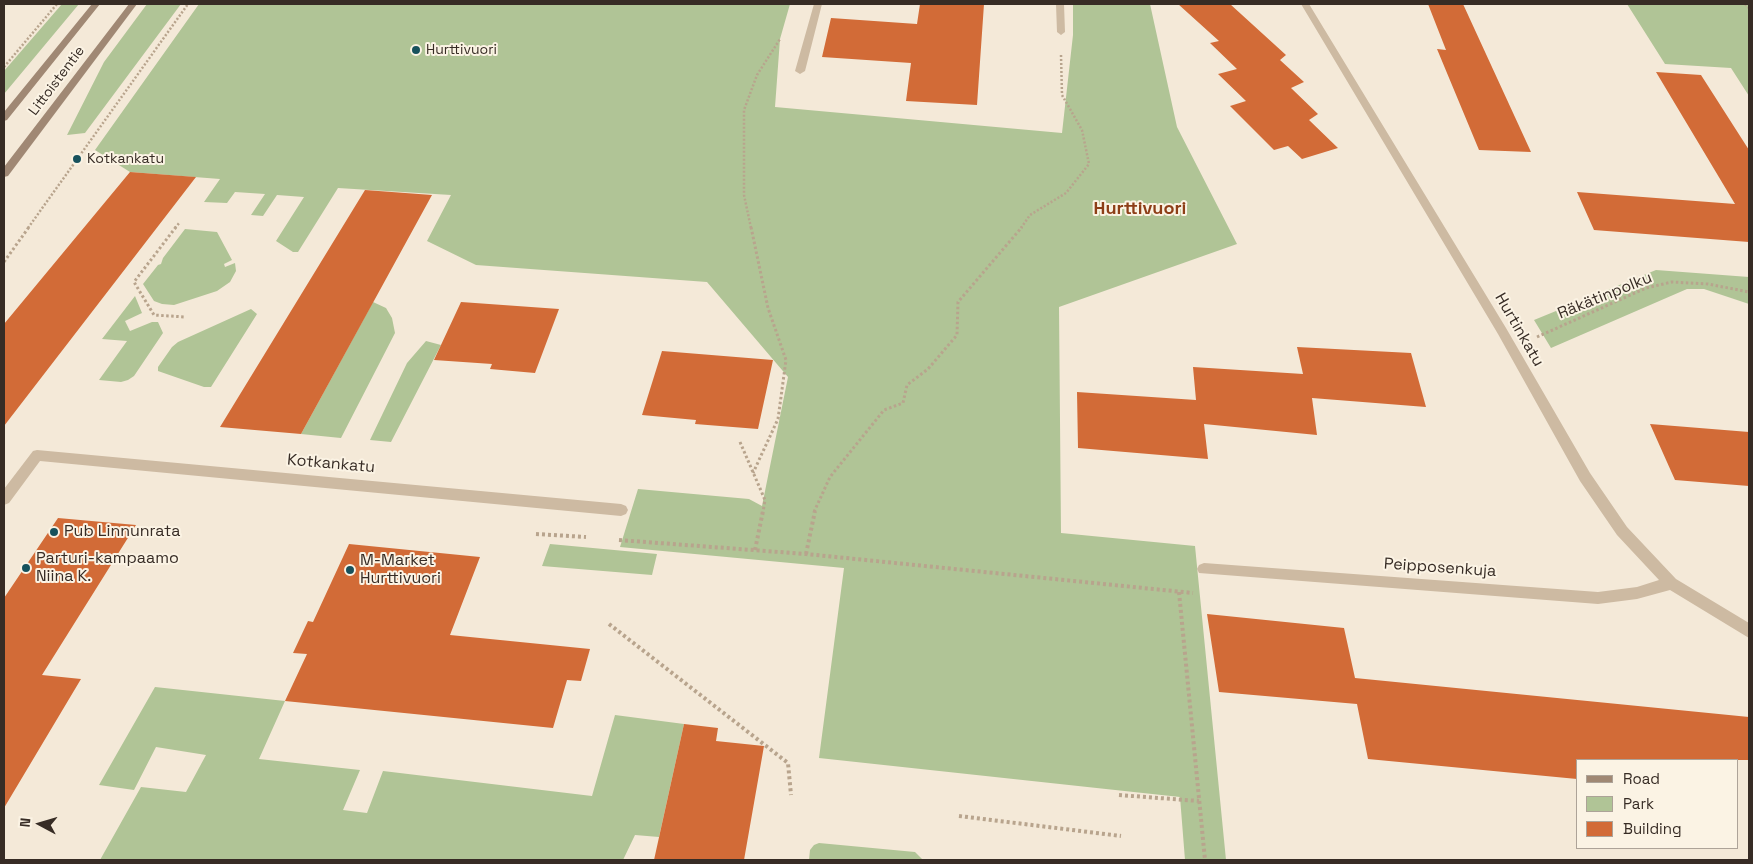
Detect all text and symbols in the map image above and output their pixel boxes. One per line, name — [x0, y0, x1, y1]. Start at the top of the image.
place label: Hurttivuori — [426, 42, 497, 58]
street label: Littoistentie — [26, 43, 88, 119]
marker: Hurttivuori — [410, 44, 422, 56]
place label: Kotkankatu — [87, 151, 164, 167]
marker: Kotkankatu — [71, 153, 83, 165]
district label: Hurttivuori — [1094, 198, 1186, 220]
street label: Räkätinpolku — [1555, 268, 1655, 324]
street label: Hurtinkatu — [1490, 290, 1548, 370]
street label: Kotkankatu — [286, 451, 376, 477]
place label: Pub Linnunrata — [64, 522, 181, 542]
marker: Pub Linnunrata — [48, 526, 60, 538]
place label: Parturi-kampaamo Niina K. — [36, 549, 179, 587]
place label: M-Market Hurttivuori — [360, 551, 441, 589]
street label: Peipposenkuja — [1383, 554, 1497, 582]
marker: Parturi-kampaamo Niina K. — [20, 562, 32, 574]
marker: M-Market Hurttivuori — [344, 564, 356, 576]
legend — [1576, 759, 1738, 849]
text: Road — [1623, 769, 1660, 788]
text: Park — [1623, 794, 1654, 813]
north arrow — [15, 799, 65, 849]
text: N — [16, 817, 35, 828]
text: Building — [1623, 819, 1682, 838]

